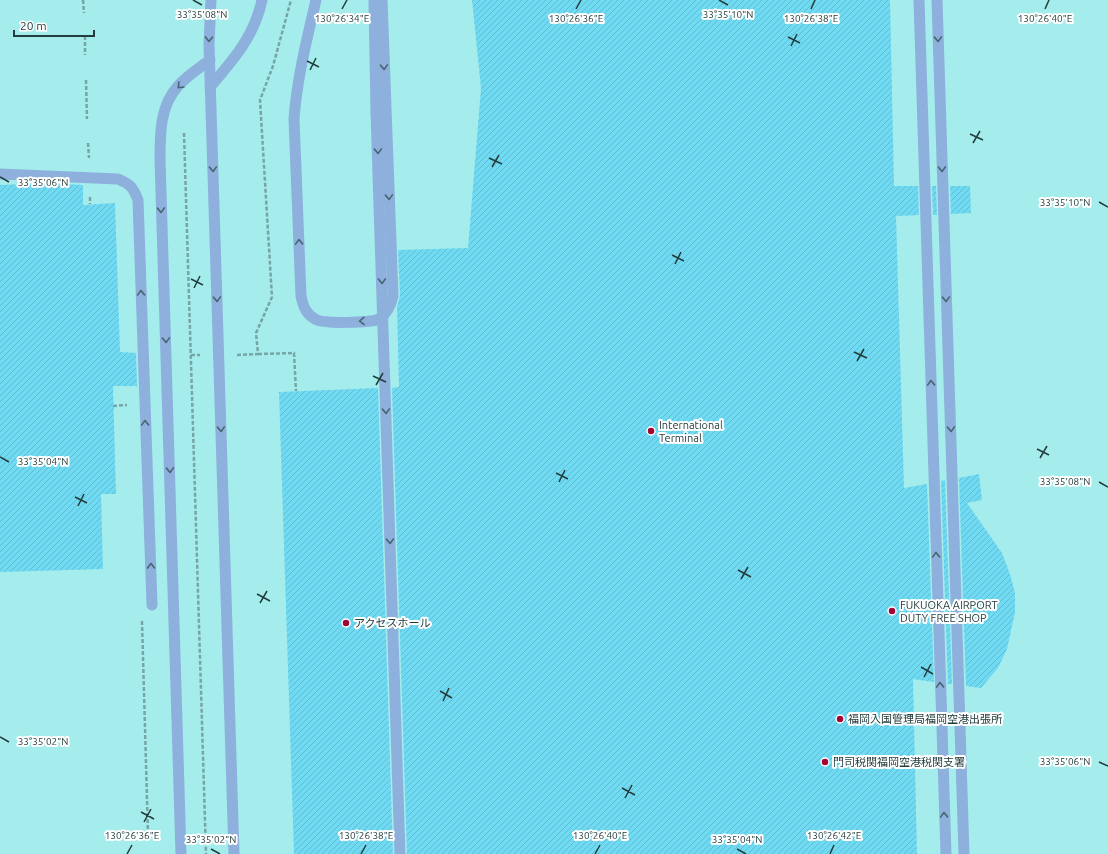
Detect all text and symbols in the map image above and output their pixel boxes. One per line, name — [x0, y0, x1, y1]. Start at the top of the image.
text: 33°35'08"N — [177, 9, 227, 20]
text: 33°35'10"N — [703, 9, 753, 20]
scale bar — [14, 12, 94, 38]
text: 130°26'34"E — [315, 13, 370, 24]
text: 130°26'36"E — [549, 13, 604, 24]
text: 130°26'38"E — [784, 13, 839, 24]
text: 130°26'40"E — [1018, 13, 1073, 24]
text: 20 m — [20, 19, 47, 32]
one-way arrow — [205, 36, 213, 42]
one-way arrow — [934, 36, 942, 42]
one-way arrow — [380, 64, 389, 70]
one-way arrow — [177, 81, 185, 89]
one-way arrow — [374, 148, 382, 154]
one-way arrow — [209, 166, 217, 172]
one-way arrow — [938, 166, 946, 172]
text: 33°35'06"N — [18, 177, 68, 188]
one-way arrow — [385, 194, 393, 200]
text: 33°35'10"N — [1040, 197, 1090, 208]
one-way arrow — [157, 207, 166, 213]
one-way arrow — [294, 239, 303, 245]
one-way arrow — [378, 278, 386, 284]
one-way arrow — [136, 290, 145, 296]
one-way arrow — [213, 296, 221, 302]
one-way arrow — [942, 296, 951, 302]
one-way arrow — [359, 317, 365, 326]
one-way arrow — [161, 337, 170, 343]
one-way arrow — [927, 380, 935, 386]
one-way arrow — [382, 408, 390, 414]
place label: International Terminal — [659, 419, 723, 444]
one-way arrow — [141, 420, 149, 426]
one-way arrow — [217, 426, 225, 432]
marker: International Terminal — [646, 426, 656, 436]
one-way arrow — [946, 426, 955, 432]
text: 33°35'04"N — [18, 456, 68, 467]
one-way arrow — [165, 467, 174, 473]
text: 33°35'08"N — [1040, 476, 1090, 487]
one-way arrow — [386, 538, 395, 544]
one-way arrow — [932, 552, 941, 558]
one-way arrow — [147, 563, 156, 569]
place label: FUKUOKA AIRPORT DUTY FREE SHOP — [900, 599, 998, 624]
marker: FUKUOKA AIRPORT DUTY FREE SHOP — [887, 606, 897, 616]
place label: アクセスホール — [354, 617, 430, 629]
marker: アクセスホール — [341, 618, 351, 628]
one-way arrow — [936, 682, 945, 688]
place label: 福岡入国管理局福岡空港出張所 — [848, 713, 1003, 725]
marker: 福岡入国管理局福岡空港出張所 — [835, 714, 845, 724]
text: 33°35'02"N — [18, 736, 68, 747]
place label: 門司税関福岡空港税関支署 — [833, 756, 965, 768]
text: 33°35'06"N — [1040, 756, 1090, 767]
marker: 門司税関福岡空港税関支署 — [820, 757, 830, 767]
one-way arrow — [940, 812, 949, 818]
text: 130°26'36"E — [105, 830, 160, 841]
text: 130°26'38"E — [339, 830, 394, 841]
text: 130°26'40"E — [573, 830, 628, 841]
text: 130°26'42"E — [807, 830, 862, 841]
text: 33°35'02"N — [186, 834, 236, 845]
text: 33°35'04"N — [712, 834, 762, 845]

